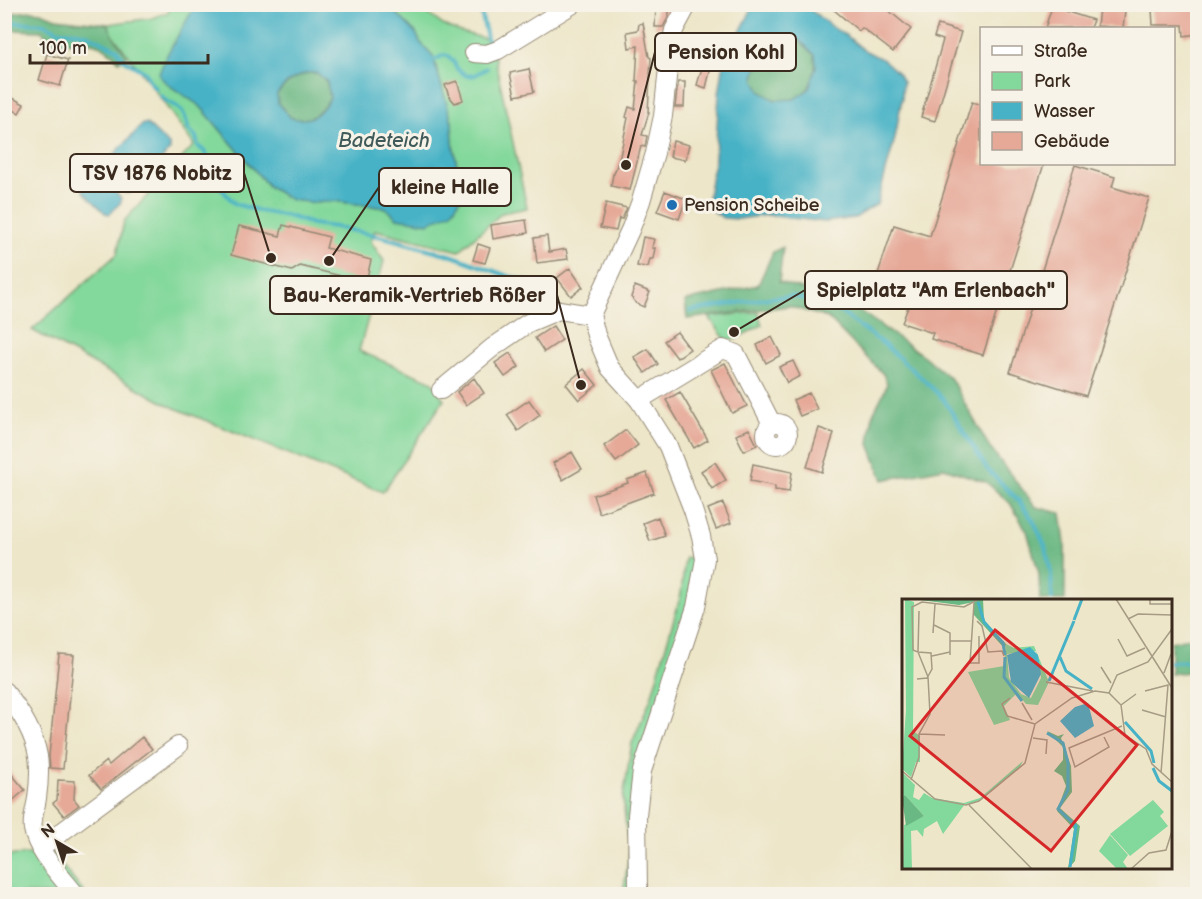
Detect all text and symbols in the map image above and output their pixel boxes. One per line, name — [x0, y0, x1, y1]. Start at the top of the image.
scale bar — [30, 27, 208, 65]
legend — [980, 27, 1175, 165]
callout: Pension Kohl — [655, 33, 796, 71]
text: 100 m — [39, 38, 87, 59]
text: Pension Kohl — [667, 41, 785, 65]
text: Straße — [1034, 41, 1088, 62]
text: Park — [1034, 71, 1070, 92]
text: Wasser — [1034, 101, 1095, 122]
water label: Badeteich — [338, 129, 430, 153]
text: Gebäude — [1034, 131, 1110, 152]
callout: TSV 1876 Nobitz — [70, 154, 244, 192]
text: TSV 1876 Nobitz — [82, 162, 232, 186]
callout: kleine Halle — [379, 168, 511, 206]
text: kleine Halle — [391, 176, 499, 200]
place label: Pension Scheibe — [684, 195, 820, 216]
marker: Pension Scheibe — [665, 198, 679, 212]
callout: Spielplatz "Am Erlenbach" — [805, 271, 1067, 309]
callout: Bau-Keramik-Vertrieb Rößer — [270, 276, 557, 314]
text: Spielplatz "Am Erlenbach" — [817, 279, 1055, 303]
text: Bau-Keramik-Vertrieb Rößer — [283, 284, 546, 308]
inset map — [902, 599, 1172, 869]
north arrow — [27, 812, 87, 872]
text: N — [38, 820, 59, 843]

